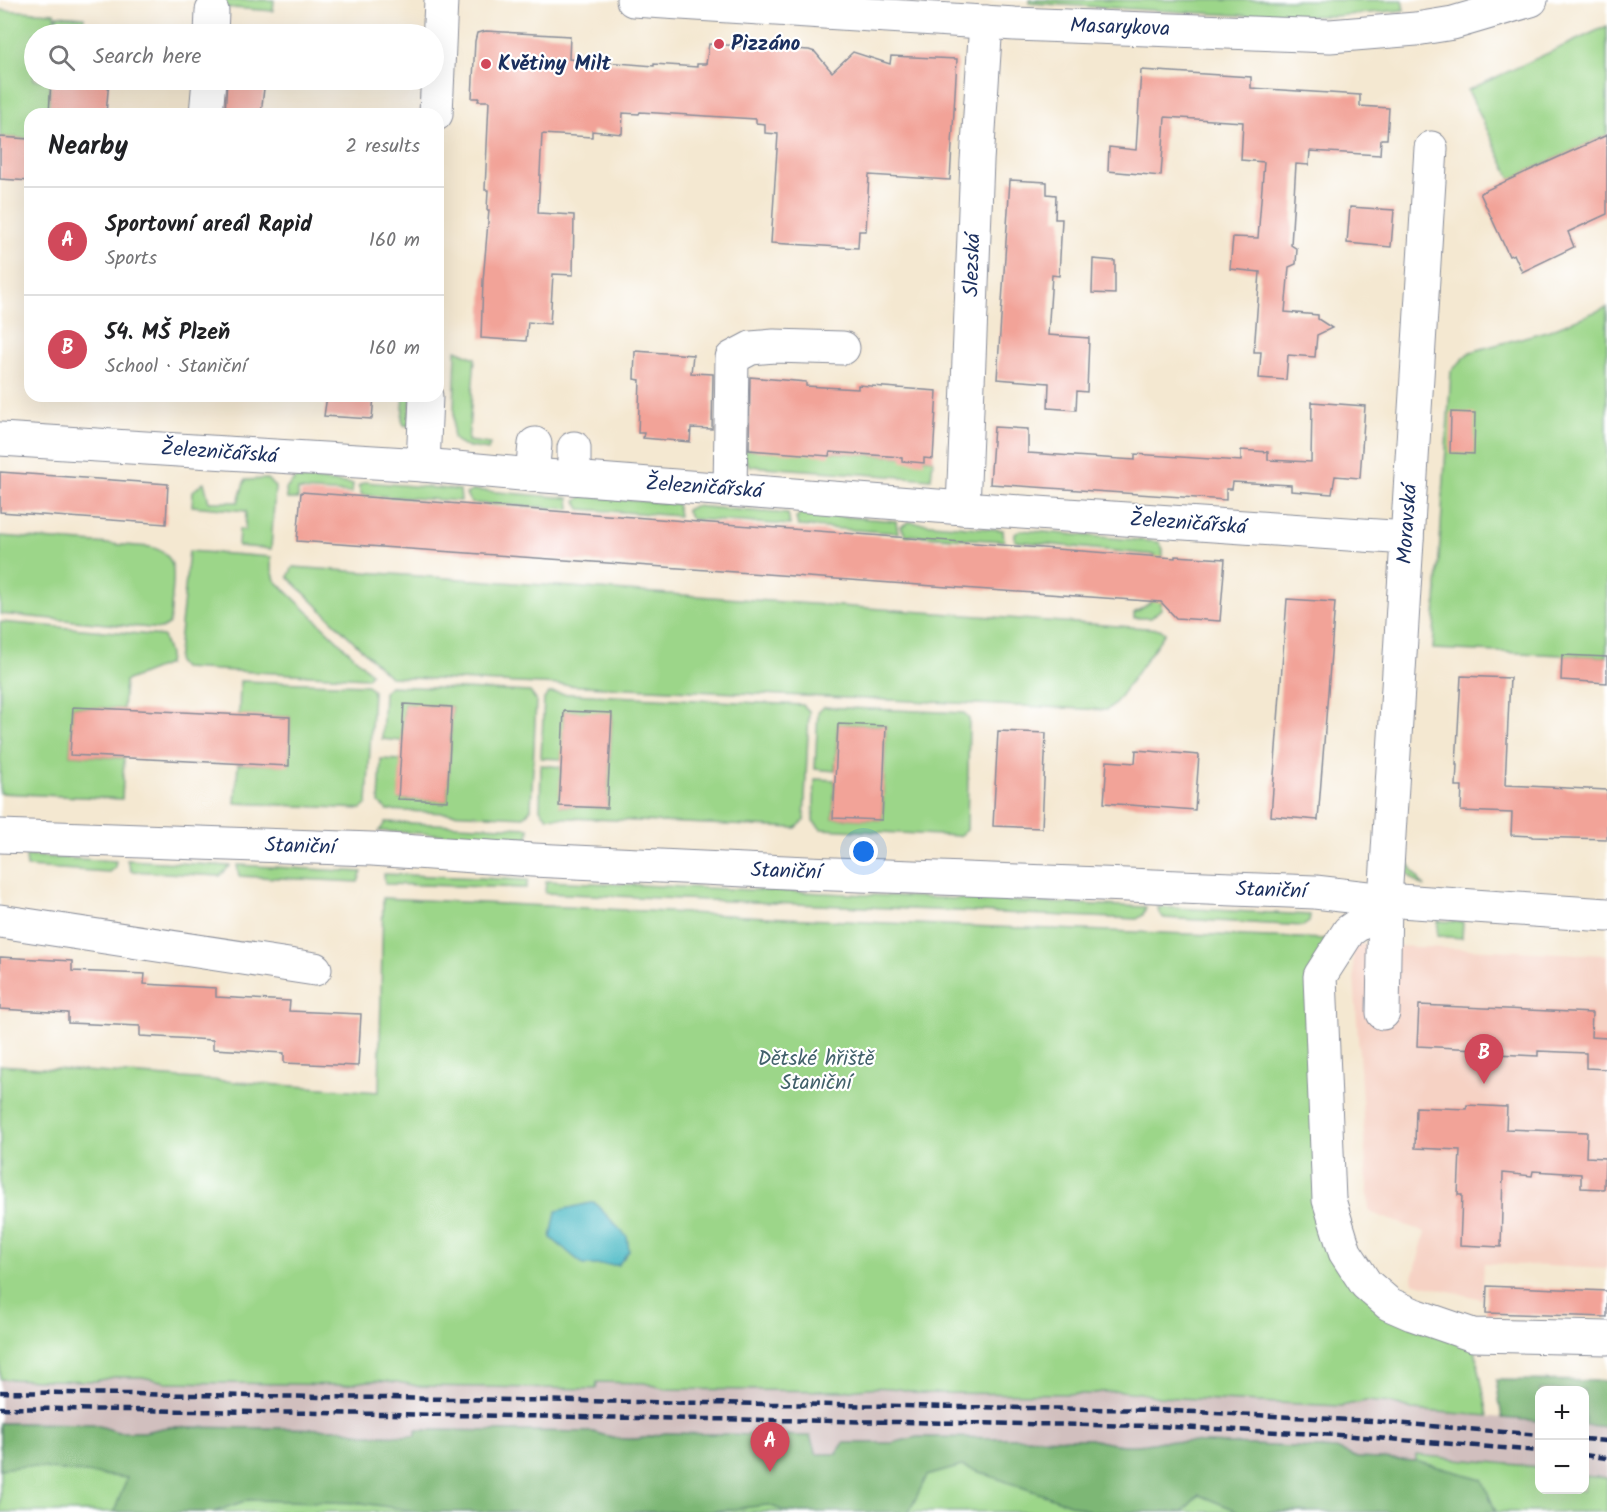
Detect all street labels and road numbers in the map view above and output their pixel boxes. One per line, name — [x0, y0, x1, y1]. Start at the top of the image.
street label: Masarykova — [1069, 10, 1171, 46]
street label: Slezská — [955, 231, 991, 297]
street label: Železničářská — [159, 432, 281, 474]
street label: Železničářská — [644, 467, 766, 509]
street label: Moravská — [1389, 481, 1427, 565]
street label: Železničářská — [1128, 503, 1250, 545]
street label: Staniční — [264, 829, 339, 865]
street label: Staniční — [750, 854, 825, 890]
street label: Staniční — [1235, 873, 1310, 909]

